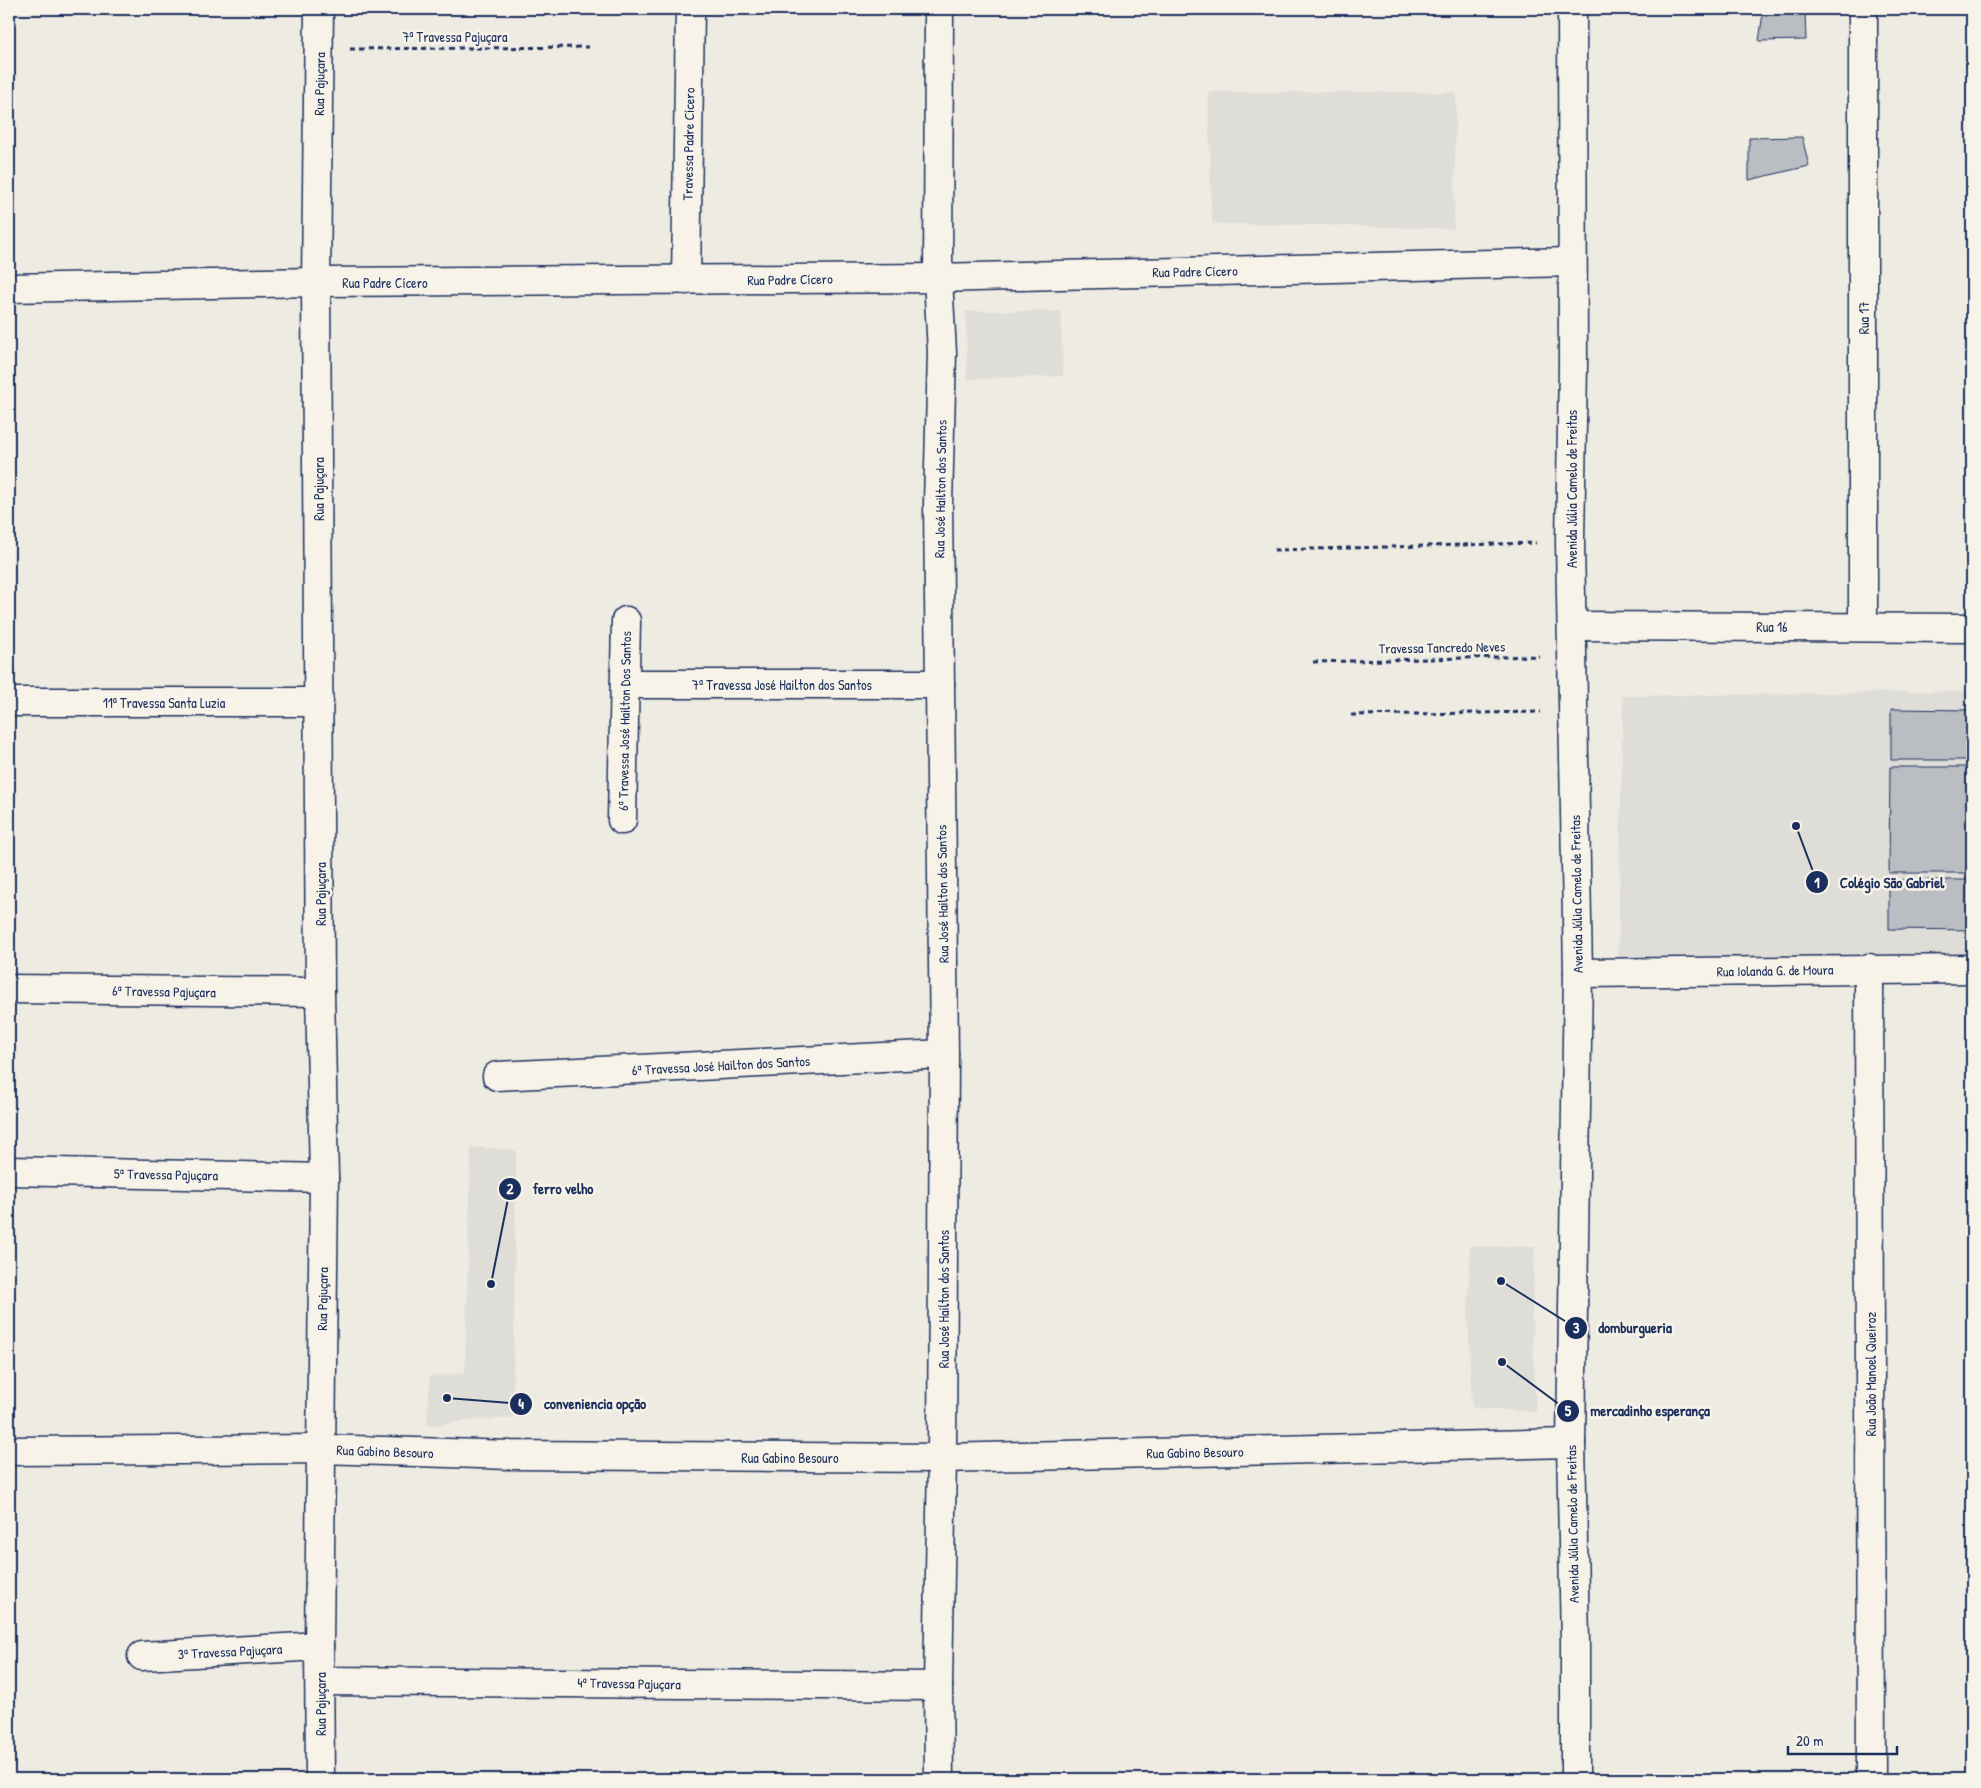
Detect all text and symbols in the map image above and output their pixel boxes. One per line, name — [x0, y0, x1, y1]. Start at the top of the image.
street label: 7ª Travessa Pajuçara — [402, 27, 508, 47]
street label: Rua Pajuçara — [309, 52, 330, 116]
street label: Travessa Padre Cícero — [678, 87, 698, 201]
street label: Rua Padre Cícero — [1152, 261, 1238, 281]
street label: Rua Padre Cícero — [747, 269, 833, 289]
street label: Rua Padre Cícero — [342, 273, 428, 292]
street label: Rua 17 — [1854, 302, 1873, 334]
street label: Avenida Júlia Camelo de Freitas — [1562, 410, 1581, 568]
street label: Rua José Hailton dos Santos — [929, 420, 951, 558]
street label: Rua Pajuçara — [309, 457, 329, 521]
street label: Rua 16 — [1756, 617, 1788, 636]
street label: 6ª Travessa José Hailton Dos Santos — [613, 631, 635, 811]
street label: Travessa Tancredo Neves — [1378, 636, 1506, 658]
street label: 7ª Travessa José Hailton dos Santos — [692, 675, 872, 694]
street label: 11ª Travessa Santa Luzia — [103, 693, 226, 712]
street label: Avenida Júlia Camelo de Freitas — [1565, 815, 1587, 973]
street label: Rua José Hailton dos Santos — [931, 825, 953, 963]
street label: Rua Pajuçara — [311, 862, 331, 926]
callout: Colégio São Gabriel — [1805, 867, 1954, 897]
text: 1 — [1814, 872, 1820, 893]
text: Colégio São Gabriel — [1840, 872, 1945, 894]
street label: Rua Iolanda G. de Moura — [1716, 959, 1834, 981]
street label: 6ª Travessa Pajuçara — [112, 981, 217, 1002]
street label: 6ª Travessa José Hailton dos Santos — [631, 1051, 811, 1079]
street label: 5ª Travessa Pajuçara — [114, 1164, 219, 1185]
callout: ferro velho — [497, 1174, 603, 1204]
text: 2 — [506, 1178, 514, 1199]
text: ferro velho — [533, 1178, 593, 1199]
street label: Rua José Hailton dos Santos — [934, 1230, 953, 1368]
street label: Rua Pajuçara — [312, 1267, 333, 1331]
street label: Rua João Manoel Queiroz — [1861, 1312, 1880, 1436]
callout: domburgueria — [1563, 1313, 1682, 1343]
text: 3 — [1573, 1317, 1580, 1338]
text: domburgueria — [1598, 1317, 1672, 1339]
callout: conveniencia opção — [508, 1389, 656, 1419]
text: 4 — [518, 1393, 524, 1414]
text: conveniencia opção — [544, 1393, 646, 1415]
callout: mercadinho esperança — [1555, 1396, 1720, 1426]
text: 5 — [1565, 1400, 1572, 1421]
text: mercadinho esperança — [1590, 1400, 1710, 1422]
street label: Rua Gabino Besouro — [336, 1440, 434, 1462]
street label: Rua Gabino Besouro — [1146, 1442, 1244, 1462]
street label: Avenida Júlia Camelo de Freitas — [1561, 1445, 1583, 1603]
street label: Rua Gabino Besouro — [741, 1448, 839, 1467]
street label: 3ª Travessa Pajuçara — [177, 1639, 283, 1664]
street label: Rua Pajuçara — [311, 1672, 331, 1736]
street label: 4ª Travessa Pajuçara — [577, 1673, 681, 1694]
scale bar — [1788, 1723, 1897, 1755]
text: 20 m — [1796, 1730, 1823, 1751]

